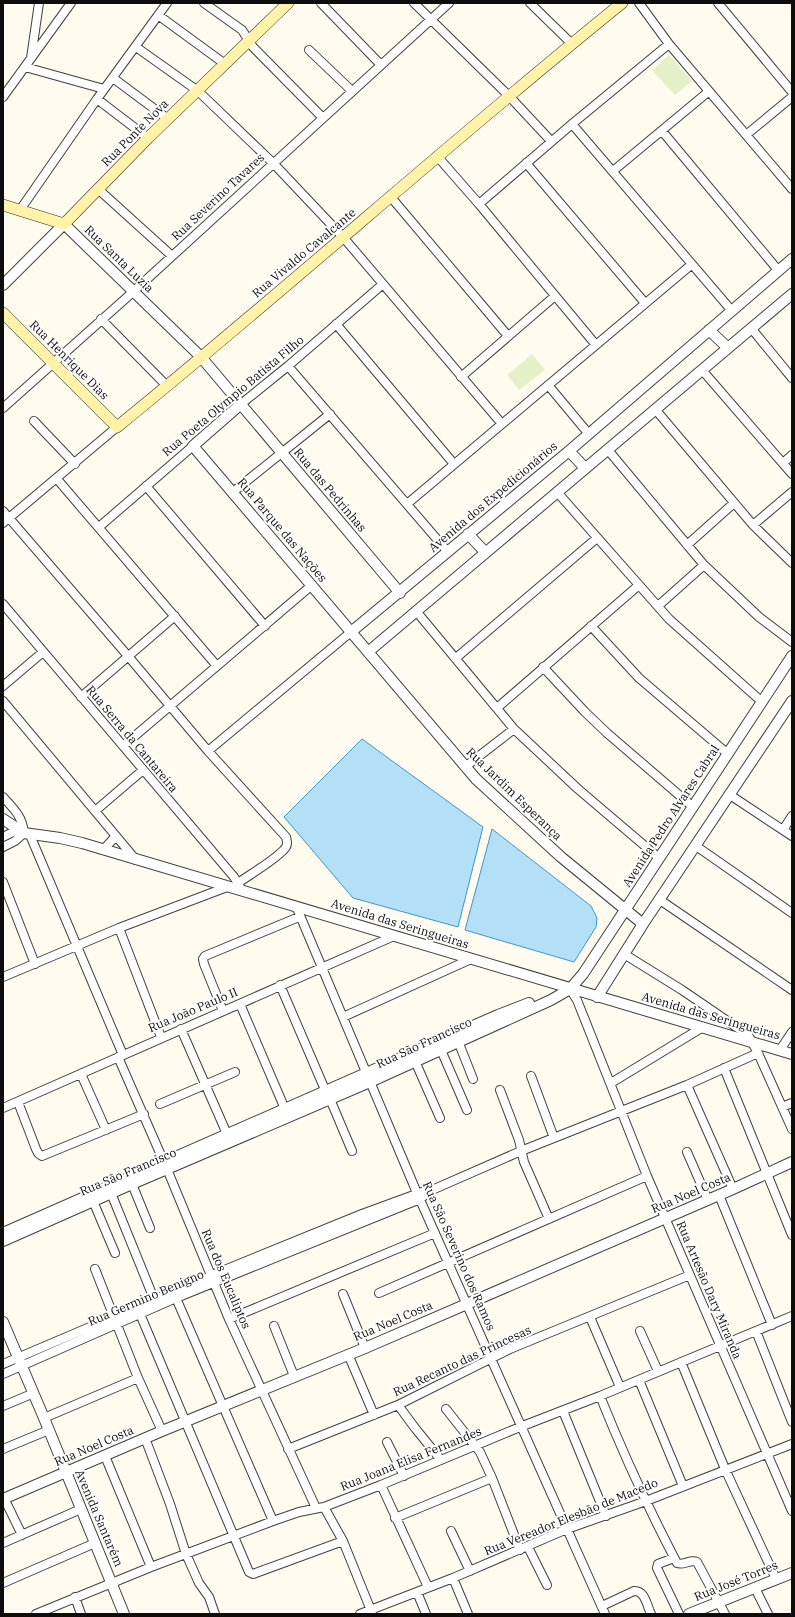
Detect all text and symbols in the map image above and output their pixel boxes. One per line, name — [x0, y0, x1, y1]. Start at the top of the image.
street label: Rua Ponte Nova — [98, 96, 172, 169]
street label: Rua Severino Tavares — [168, 150, 267, 244]
street label: Rua Vivaldo Cavalcante — [249, 205, 359, 300]
street label: Rua Santa Luzia — [82, 222, 157, 296]
street label: Rua Henrique Dias — [27, 317, 112, 402]
street label: Rua Poeta Olympio Batista Filho — [159, 332, 307, 459]
street label: Avenida dos Expedicionários — [425, 438, 560, 555]
street label: Rua das Pedrinhas — [291, 445, 370, 535]
street label: Rua Parque das Nações — [234, 475, 330, 585]
street label: Rua Serra da Cantareira — [83, 682, 182, 796]
street label: Avenida Pedro Alvares Cabral — [619, 742, 722, 890]
street label: Rua Jardim Esperança — [463, 744, 566, 843]
street label: Avenida das Seringueiras — [329, 895, 471, 952]
street label: Rua João Paulo II — [146, 984, 240, 1035]
street label: Avenida das Seringueiras — [640, 989, 782, 1043]
street label: Rua São Francisco — [374, 1014, 474, 1071]
street label: Rua São Francisco — [77, 1144, 179, 1199]
street label: Rua Noel Costa — [649, 1169, 733, 1216]
street label: Rua São Severino dos Ramos — [420, 1179, 499, 1333]
street label: Rua Artesão Dary Miranda — [674, 1218, 746, 1362]
street label: Rua dos Eucaliptos — [199, 1227, 254, 1331]
street label: Rua Germino Benigno — [86, 1266, 206, 1329]
street label: Rua Noel Costa — [351, 1297, 435, 1344]
street label: Rua Recanto das Princesas — [390, 1322, 533, 1399]
street label: Rua Noel Costa — [52, 1422, 136, 1469]
street label: Rua Joana Elisa Fernandes — [338, 1423, 484, 1494]
street label: Avenida Santarém — [72, 1467, 127, 1569]
street label: Rua Vereador Elesbão de Macedo — [482, 1475, 660, 1558]
street label: Rua José Torres — [692, 1557, 780, 1604]

